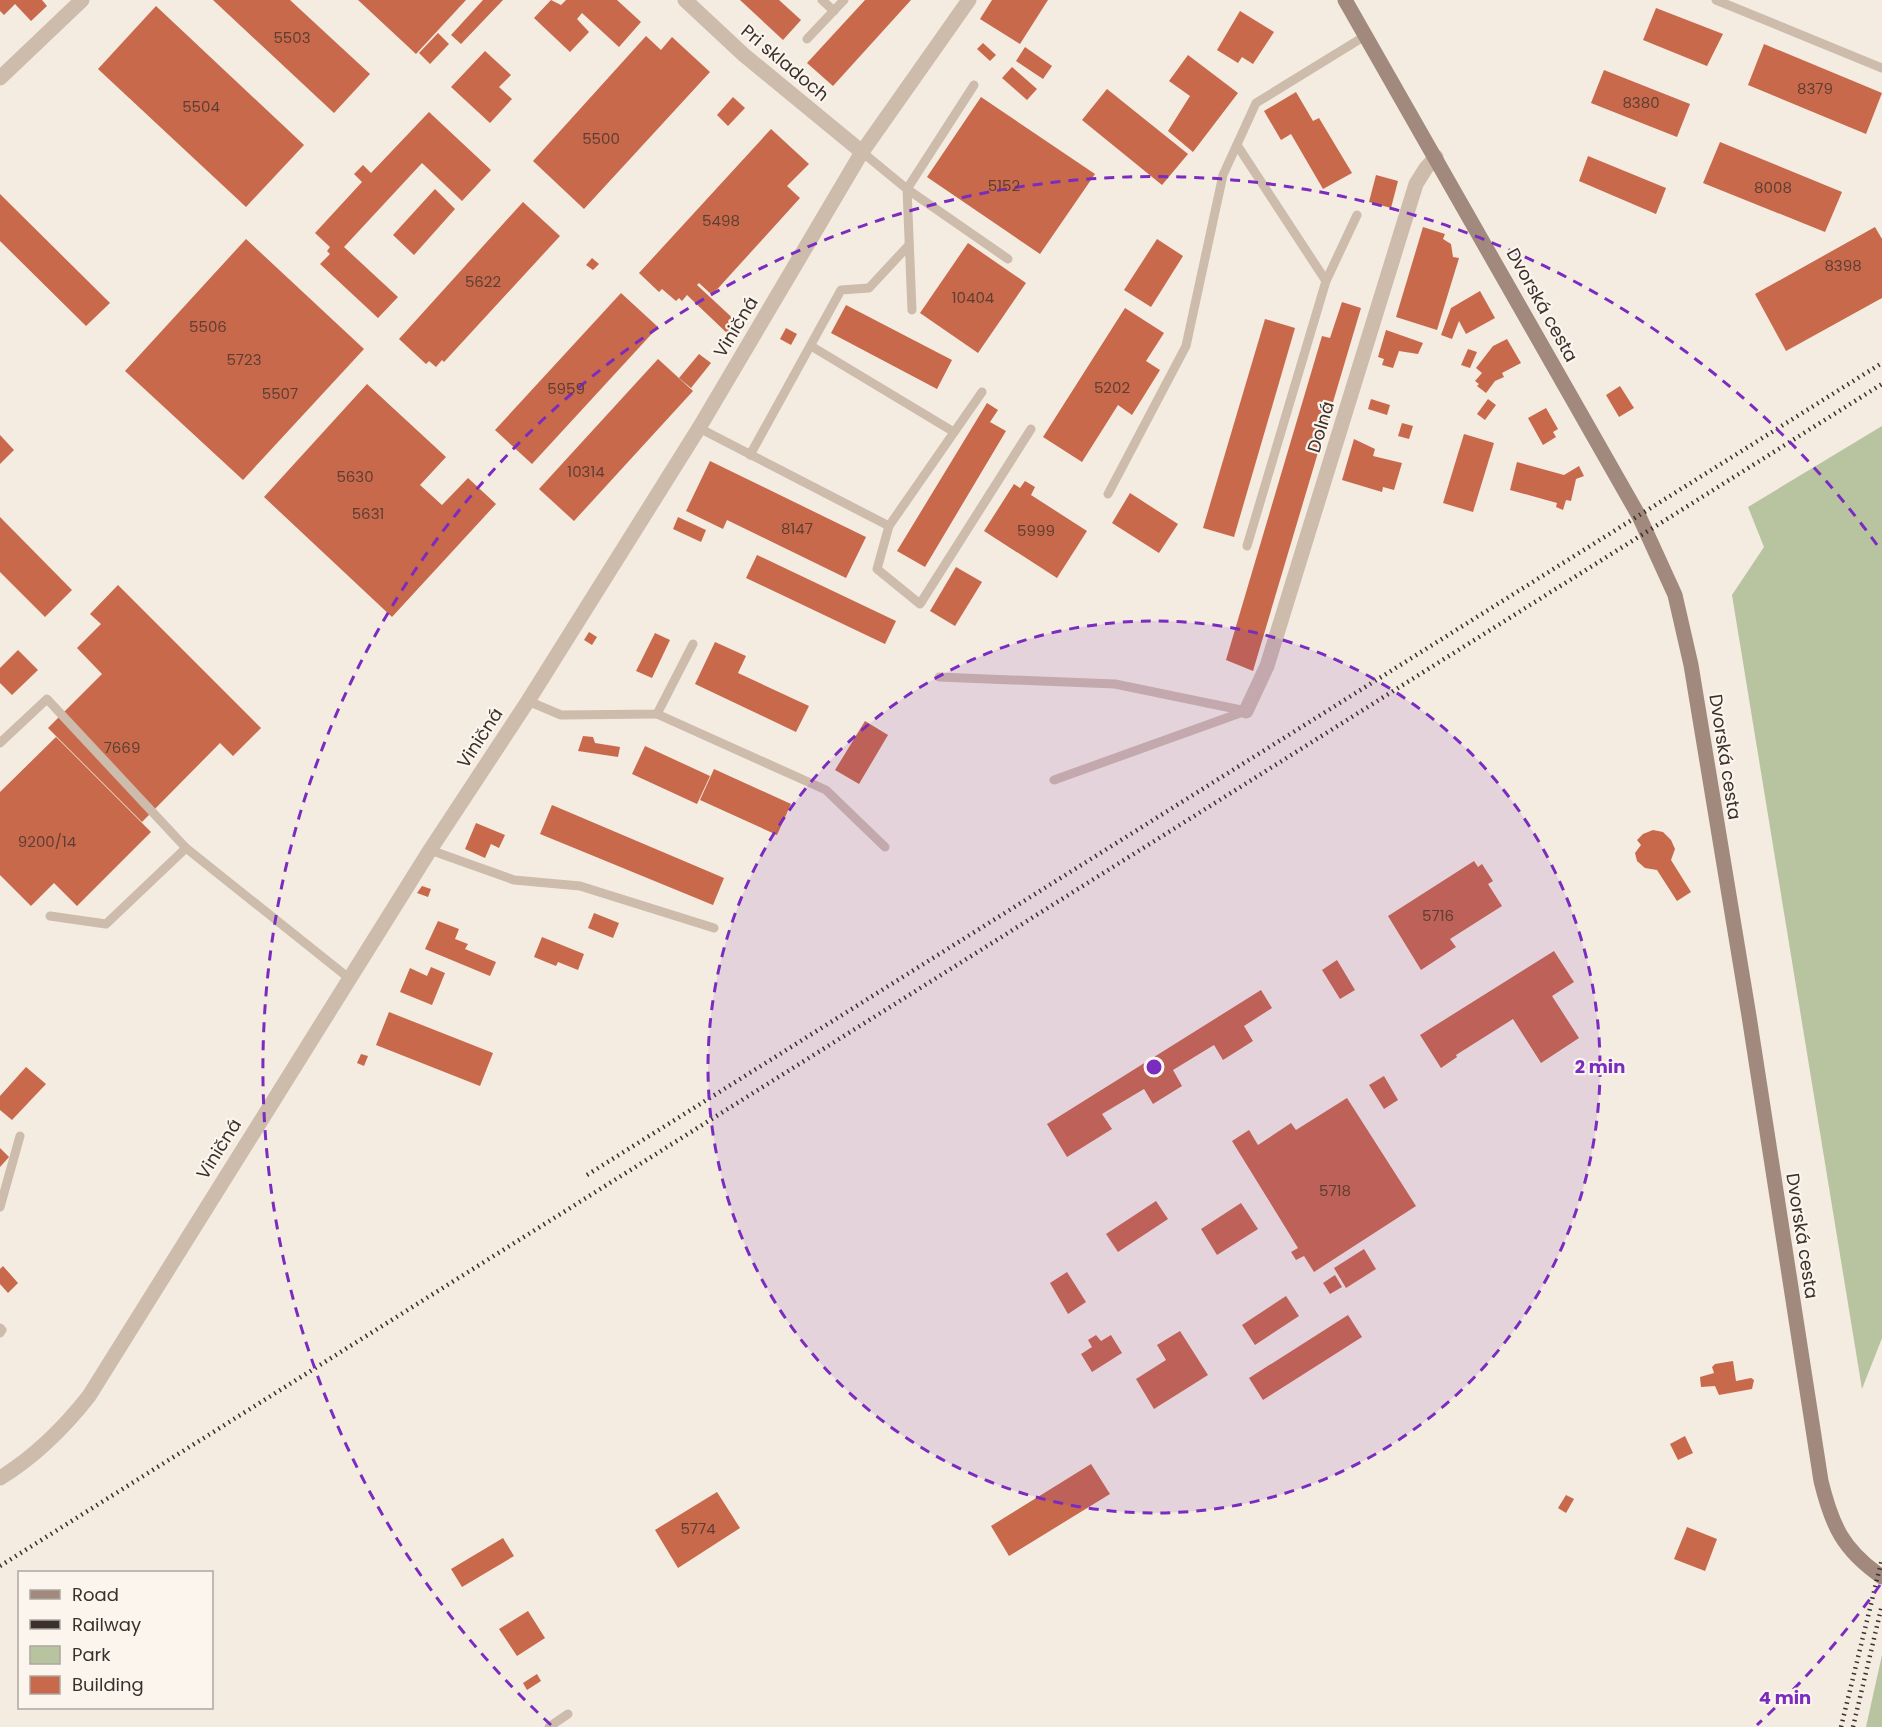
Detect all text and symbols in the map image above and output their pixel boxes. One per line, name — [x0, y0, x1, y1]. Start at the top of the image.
street label: Pri skladoch — [736, 18, 835, 107]
house number: 5503 — [273, 27, 311, 48]
house number: 8379 — [1797, 78, 1833, 99]
house number: 8380 — [1622, 92, 1660, 113]
house number: 5504 — [182, 96, 220, 117]
house number: 5500 — [582, 128, 620, 149]
house number: 5152 — [988, 175, 1020, 196]
house number: 8008 — [1754, 177, 1792, 198]
house number: 5498 — [702, 210, 740, 231]
street label: Dvorská cesta — [1501, 243, 1584, 366]
house number: 8398 — [1824, 255, 1862, 276]
house number: 5622 — [465, 271, 501, 292]
house number: 10404 — [952, 287, 994, 308]
street label: Viničná — [708, 292, 764, 362]
house number: 5506 — [189, 316, 227, 337]
house number: 5723 — [226, 349, 262, 370]
house number: 5202 — [1094, 377, 1130, 398]
house number: 5959 — [547, 378, 585, 399]
house number: 5507 — [262, 383, 298, 404]
street label: Dolná — [1301, 398, 1340, 456]
house number: 10314 — [567, 461, 605, 482]
house number: 5630 — [336, 466, 374, 487]
house number: 5631 — [352, 503, 384, 524]
house number: 8147 — [781, 518, 813, 539]
house number: 5999 — [1017, 520, 1055, 541]
street label: Dvorská cesta — [1703, 692, 1748, 822]
street label: Viničná — [451, 703, 508, 773]
house number: 7669 — [104, 737, 140, 758]
house number: 9200/14 — [18, 831, 76, 852]
house number: 5716 — [1422, 905, 1454, 926]
text: 2 min — [1575, 1054, 1625, 1079]
centre of rings — [1144, 1057, 1164, 1077]
street label: Viničná — [190, 1114, 247, 1184]
street label: Dvorská cesta — [1780, 1171, 1825, 1301]
house number: 5718 — [1319, 1180, 1351, 1201]
house number: 5774 — [680, 1518, 716, 1539]
legend — [18, 1571, 213, 1709]
text: Road — [72, 1582, 119, 1607]
text: Railway — [72, 1612, 141, 1637]
text: Park — [72, 1642, 111, 1667]
text: Building — [72, 1672, 144, 1697]
text: 4 min — [1759, 1685, 1811, 1710]

